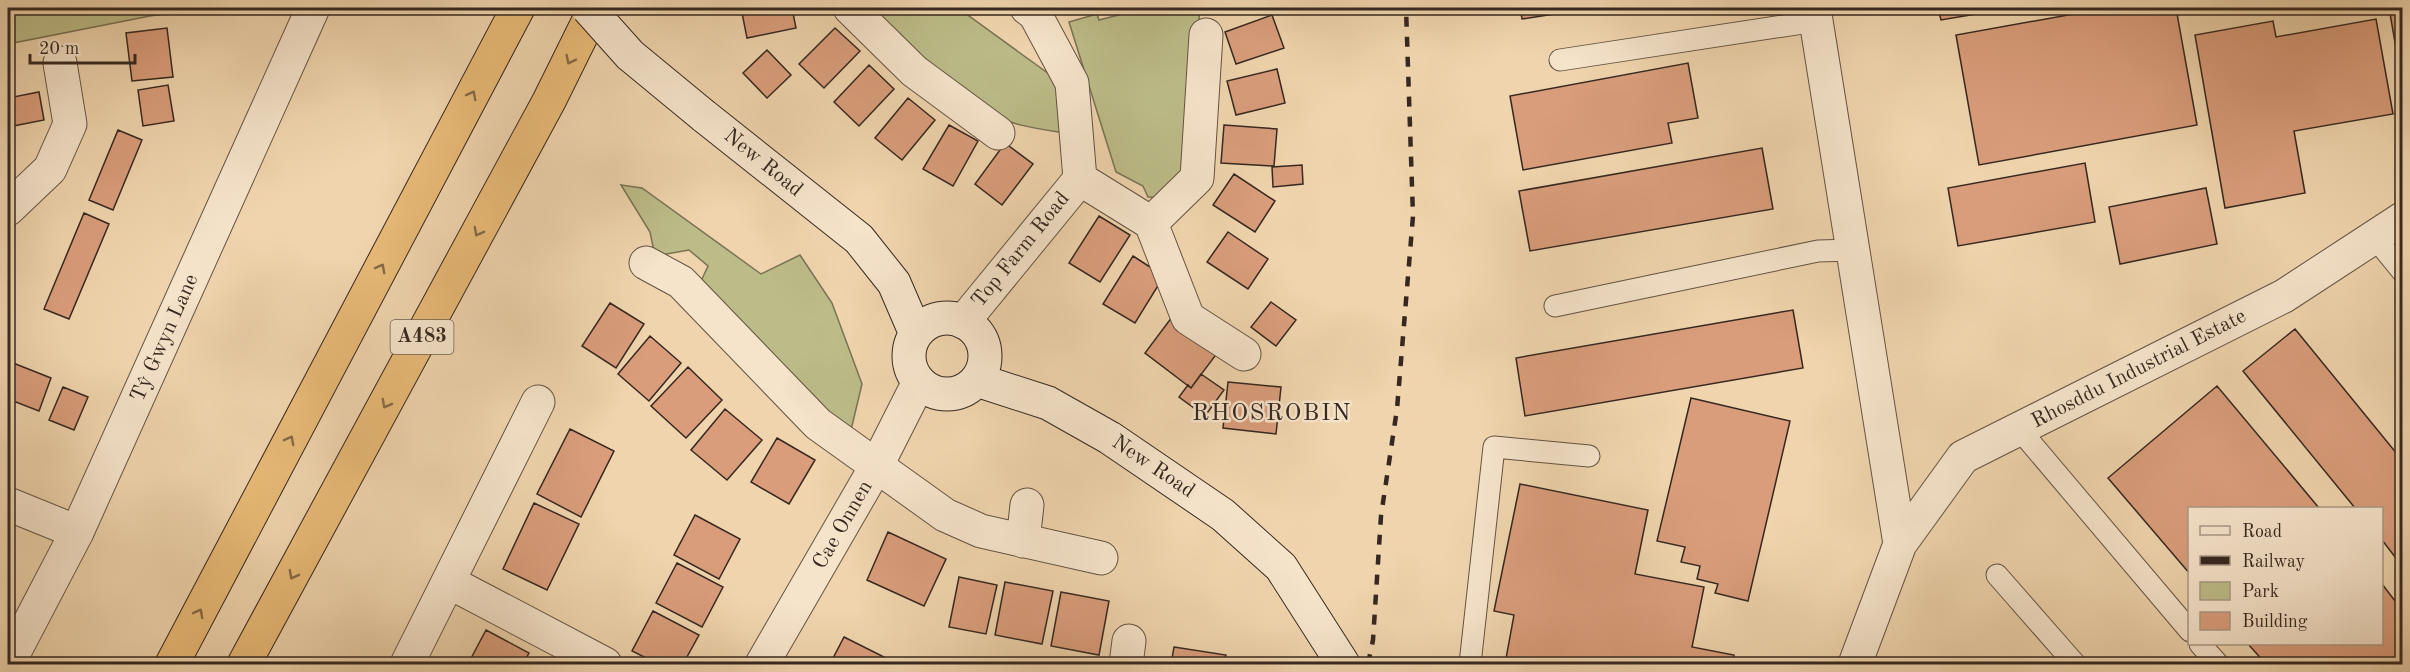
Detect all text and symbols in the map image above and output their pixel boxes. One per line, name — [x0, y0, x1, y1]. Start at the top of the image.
scale bar — [30, 27, 135, 65]
text: 20 m — [39, 40, 79, 58]
one-way arrow — [565, 54, 577, 65]
one-way arrow — [465, 91, 476, 101]
street label: New Road — [720, 125, 806, 201]
street label: Top Farm Road — [968, 188, 1074, 312]
one-way arrow — [474, 226, 485, 237]
one-way arrow — [374, 263, 385, 274]
street label: Tŷ Gwyn Lane — [128, 271, 202, 405]
street label: Rhosddu Industrial Estate — [2028, 306, 2250, 432]
road number: A483 — [390, 320, 454, 354]
one-way arrow — [382, 398, 393, 408]
district label: RHOSROBIN — [1192, 402, 1352, 426]
street label: New Road — [1108, 432, 1198, 502]
one-way arrow — [283, 436, 294, 446]
street label: Cae Onnen — [809, 477, 877, 573]
legend — [2188, 507, 2383, 645]
text: Road — [2242, 523, 2282, 541]
text: Railway — [2242, 553, 2305, 571]
one-way arrow — [289, 569, 300, 579]
text: Park — [2242, 583, 2279, 601]
one-way arrow — [192, 608, 203, 619]
text: Building — [2242, 613, 2308, 631]

